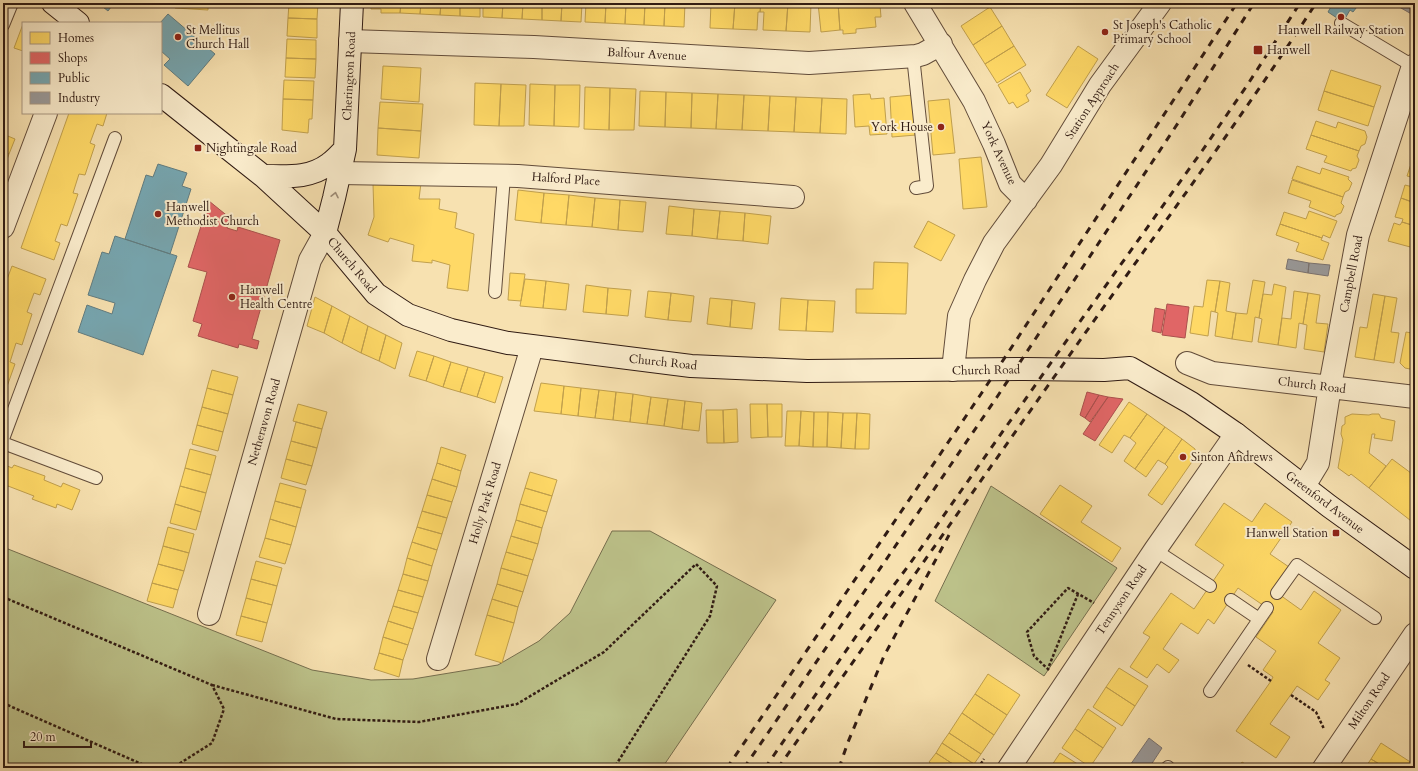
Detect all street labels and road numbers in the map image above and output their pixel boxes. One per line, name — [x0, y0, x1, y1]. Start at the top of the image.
street label: Cherington Road — [339, 30, 359, 121]
street label: Balfour Avenue — [607, 44, 687, 64]
street label: Station Approach — [1061, 59, 1123, 142]
street label: York Avenue — [977, 119, 1021, 187]
street label: Halford Place — [531, 169, 601, 189]
street label: Campbell Road — [1336, 233, 1366, 314]
street label: Church Road — [324, 234, 380, 297]
street label: Church Road — [628, 350, 698, 374]
street label: Church Road — [952, 361, 1021, 379]
street label: Church Road — [1277, 373, 1348, 397]
street label: Netheravon Road — [244, 376, 284, 467]
street label: Holly Park Road — [465, 460, 505, 546]
street label: Greenford Avenue — [1282, 467, 1368, 537]
street label: Tennyson Road — [1092, 561, 1151, 638]
street label: Milton Road — [1344, 669, 1394, 732]

